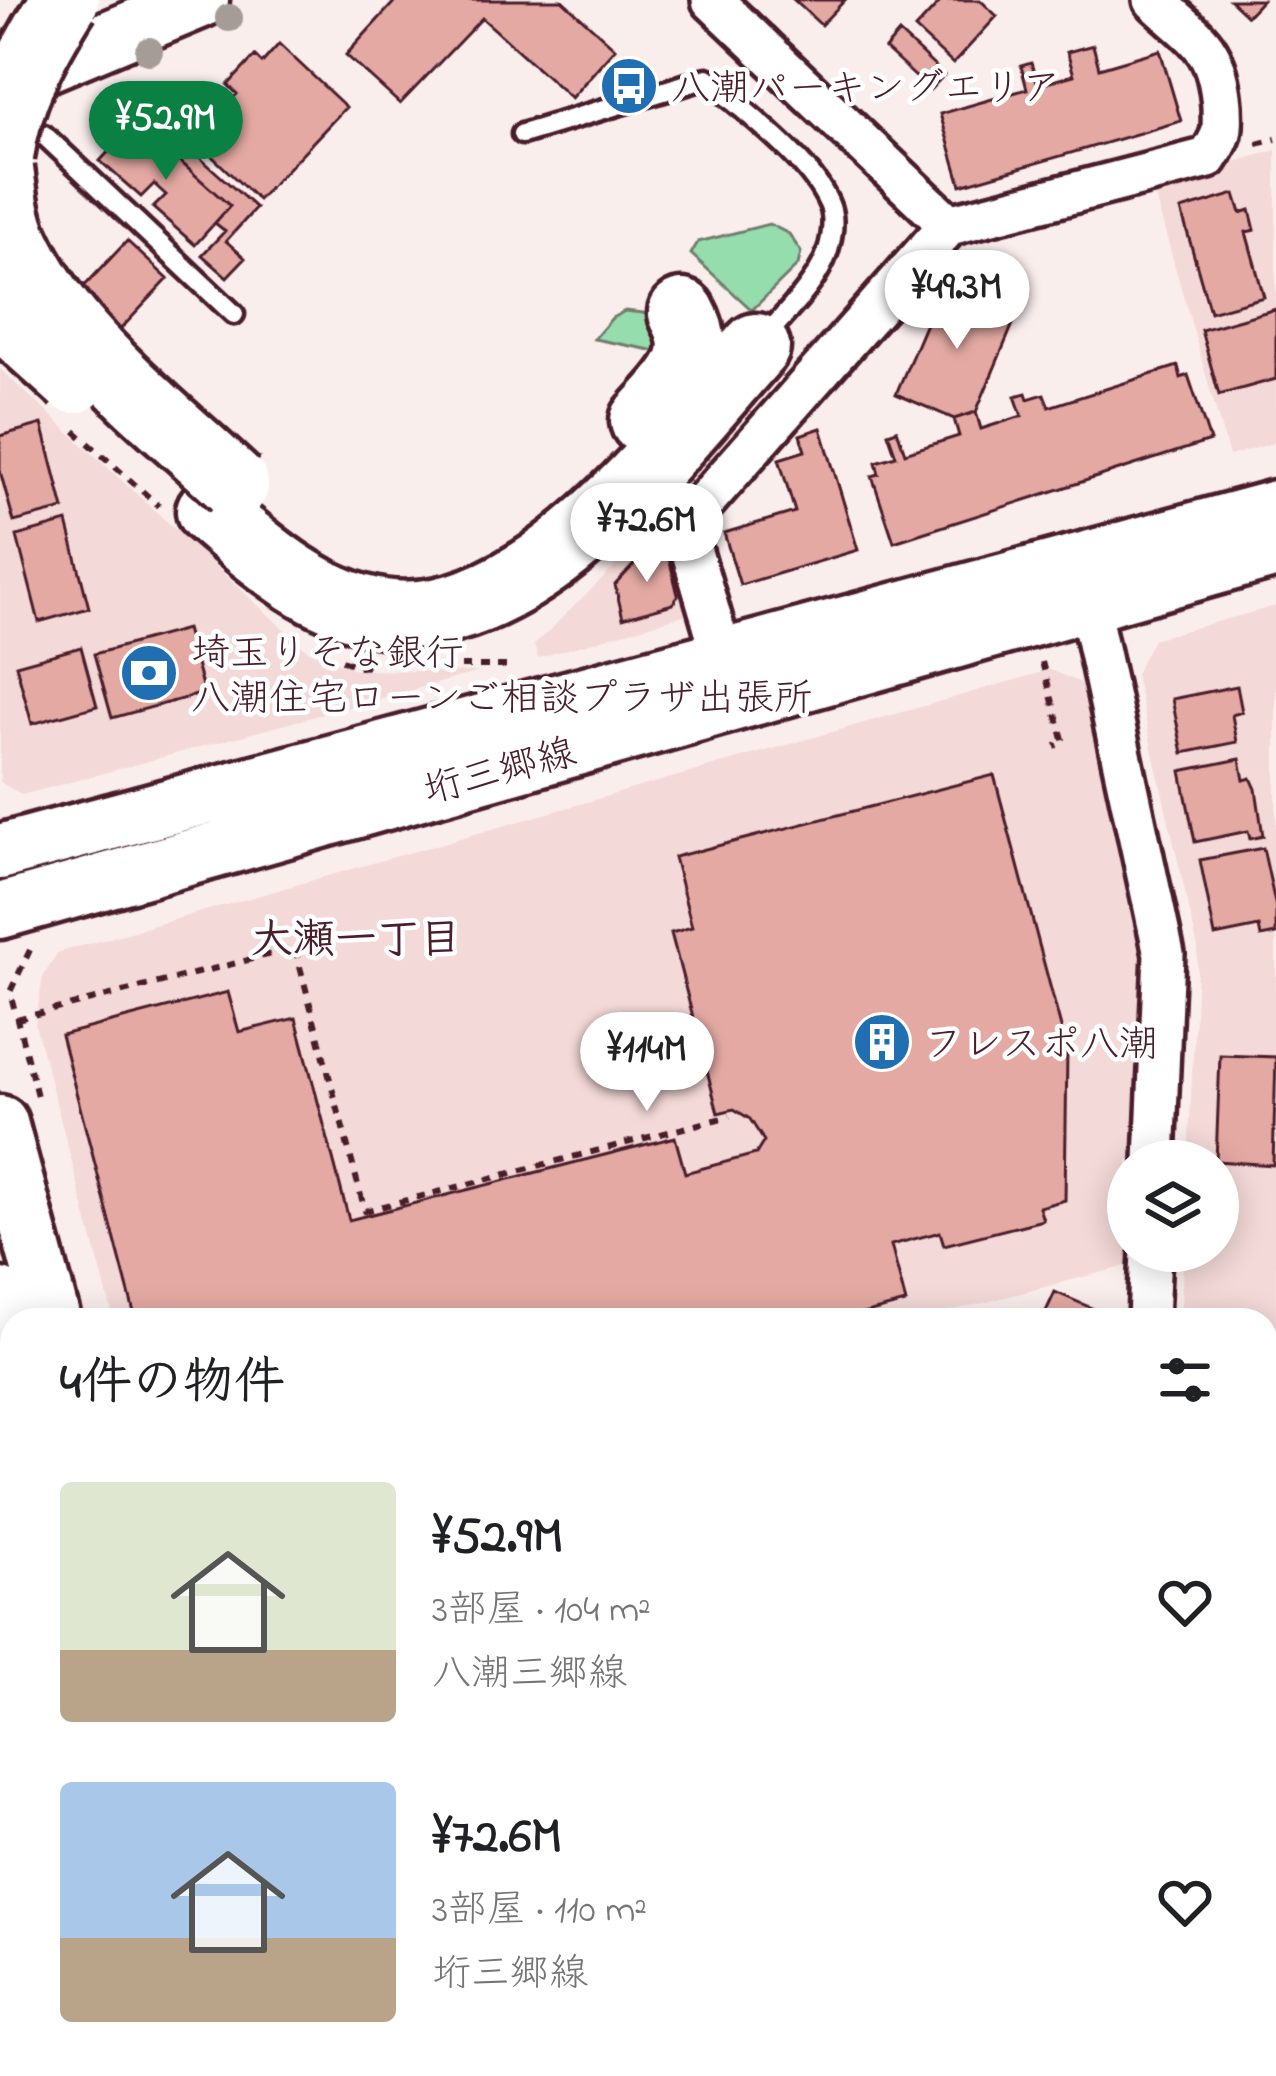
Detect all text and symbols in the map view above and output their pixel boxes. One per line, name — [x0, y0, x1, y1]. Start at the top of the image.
bus stop icon: 八潮パーキングエリア — [598, 55, 660, 117]
place label: 八潮パーキングエリア — [671, 62, 1061, 119]
pin: ¥52.9M — [68, 81, 264, 183]
text: ¥52.9M — [116, 91, 216, 148]
pin: ¥49.3M — [859, 250, 1055, 352]
text: ¥49.3M — [912, 260, 1002, 317]
pin: ¥72.6M — [549, 483, 745, 585]
text: ¥72.6M — [597, 493, 697, 550]
place label: 埼玉りそな銀行 八潮住宅ローンご相談プラザ出張所 — [191, 627, 813, 729]
bank icon: 埼玉りそな銀行 八潮住宅ローンご相談プラザ出張所 — [118, 642, 180, 704]
street label: 垳三郷線 — [417, 726, 583, 821]
district label: 大瀬一丁目 — [251, 911, 461, 972]
building icon: フレスポ八潮 — [851, 1011, 913, 1073]
pin: ¥114M — [563, 1012, 731, 1114]
place label: フレスポ八潮 — [924, 1018, 1158, 1075]
text: ¥114M — [607, 1022, 687, 1079]
map controls — [1107, 1140, 1239, 1272]
button: layers — [1107, 1140, 1239, 1272]
text: 4件の物件 — [60, 1347, 285, 1422]
icon: filters — [1152, 1347, 1218, 1413]
text: ¥52.9M — [432, 1501, 563, 1576]
icon: home — [156, 1530, 300, 1674]
icon: heart — [1152, 1569, 1218, 1635]
text: 3部屋 · 104 m² — [432, 1583, 651, 1640]
text: 八潮三郷線 — [432, 1647, 627, 1704]
text: ¥72.6M — [432, 1801, 562, 1876]
icon: home — [156, 1830, 300, 1974]
icon: heart — [1152, 1869, 1218, 1935]
text: 3部屋 · 110 m² — [432, 1883, 647, 1940]
text: 垳三郷線 — [432, 1947, 588, 2004]

